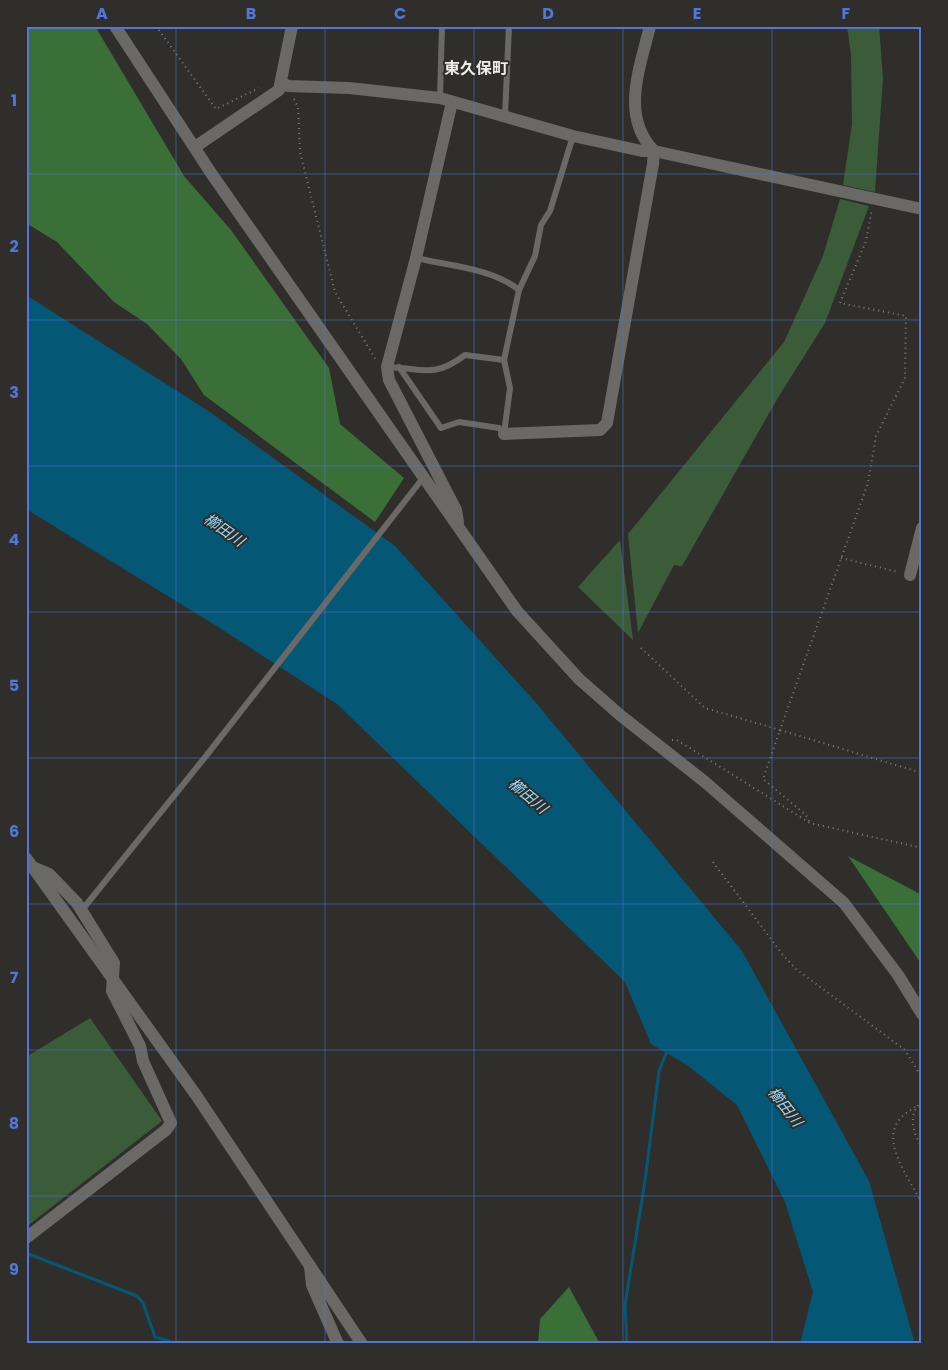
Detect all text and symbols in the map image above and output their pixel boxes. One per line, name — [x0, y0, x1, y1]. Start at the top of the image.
text: A — [96, 2, 108, 25]
text: B — [246, 2, 256, 25]
text: C — [394, 2, 406, 25]
text: D — [542, 2, 554, 25]
text: E — [693, 2, 701, 25]
text: F — [842, 2, 851, 25]
district label: 東久保町 — [444, 57, 508, 80]
text: 1 — [11, 89, 17, 112]
text: 2 — [9, 235, 19, 258]
text: 3 — [9, 381, 19, 404]
water label: 櫛田川 — [200, 508, 250, 552]
text: 4 — [9, 528, 20, 551]
text: 5 — [9, 674, 19, 697]
water label: 櫛田川 — [504, 773, 554, 819]
text: 6 — [9, 820, 19, 843]
text: 7 — [10, 966, 19, 989]
water label: 櫛田川 — [763, 1082, 809, 1132]
text: 8 — [9, 1112, 19, 1135]
text: 9 — [9, 1258, 19, 1281]

